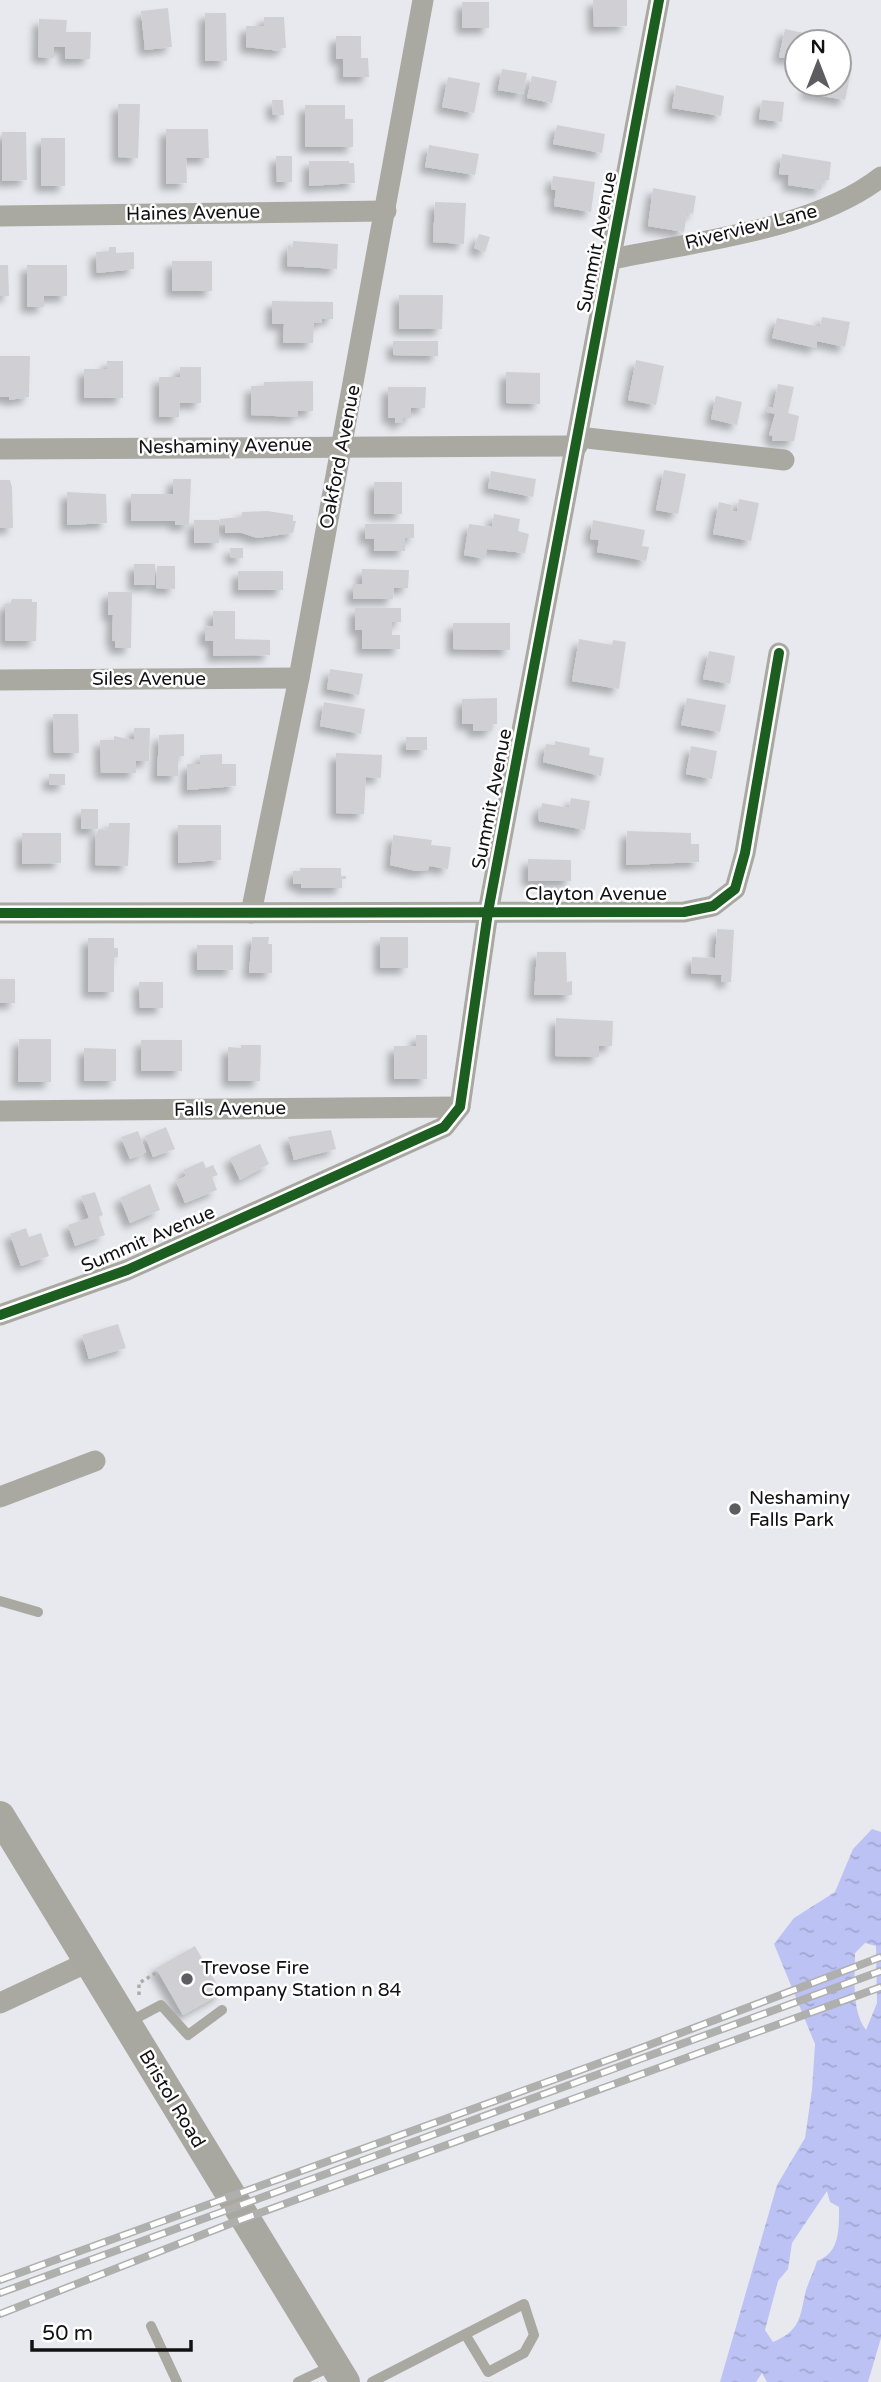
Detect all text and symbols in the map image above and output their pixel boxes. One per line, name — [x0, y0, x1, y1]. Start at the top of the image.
north arrow — [783, 28, 853, 98]
text: N — [810, 36, 826, 58]
street label: Summit Avenue — [573, 170, 621, 314]
street label: Riverview Lane — [683, 200, 819, 254]
street label: Haines Avenue — [126, 201, 260, 225]
street label: Oakford Avenue — [315, 383, 365, 531]
street label: Neshaminy Avenue — [138, 433, 312, 459]
street label: Siles Avenue — [92, 668, 206, 690]
street label: Summit Avenue — [468, 727, 516, 871]
street label: Clayton Avenue — [525, 883, 667, 905]
street label: Falls Avenue — [174, 1097, 286, 1121]
street label: Summit Avenue — [78, 1201, 218, 1277]
place label: Neshaminy Falls Park — [749, 1487, 850, 1531]
marker: Neshaminy Falls Park — [727, 1501, 743, 1517]
place label: Trevose Fire Company Station n 84 — [201, 1957, 402, 2001]
marker: Trevose Fire Company Station n 84 — [179, 1971, 195, 1987]
street label: Bristol Road — [134, 2046, 210, 2152]
scale bar — [32, 2308, 191, 2352]
text: 50 m — [42, 2321, 93, 2346]

